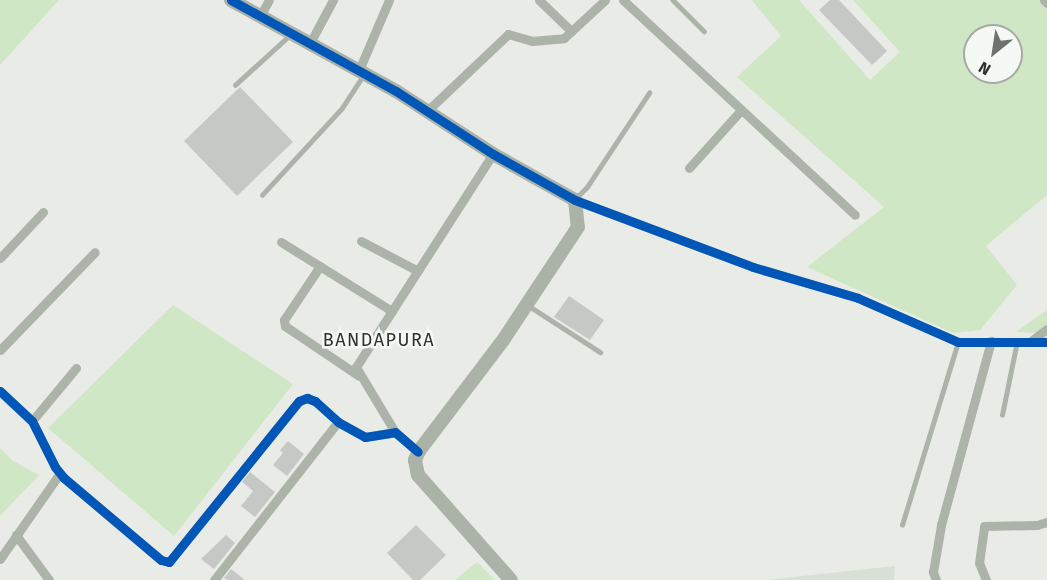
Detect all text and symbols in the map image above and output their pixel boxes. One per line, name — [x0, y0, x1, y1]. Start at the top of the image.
north arrow — [963, 24, 1023, 84]
text: N — [975, 57, 994, 79]
district label: BANDAPURA — [323, 329, 435, 351]

